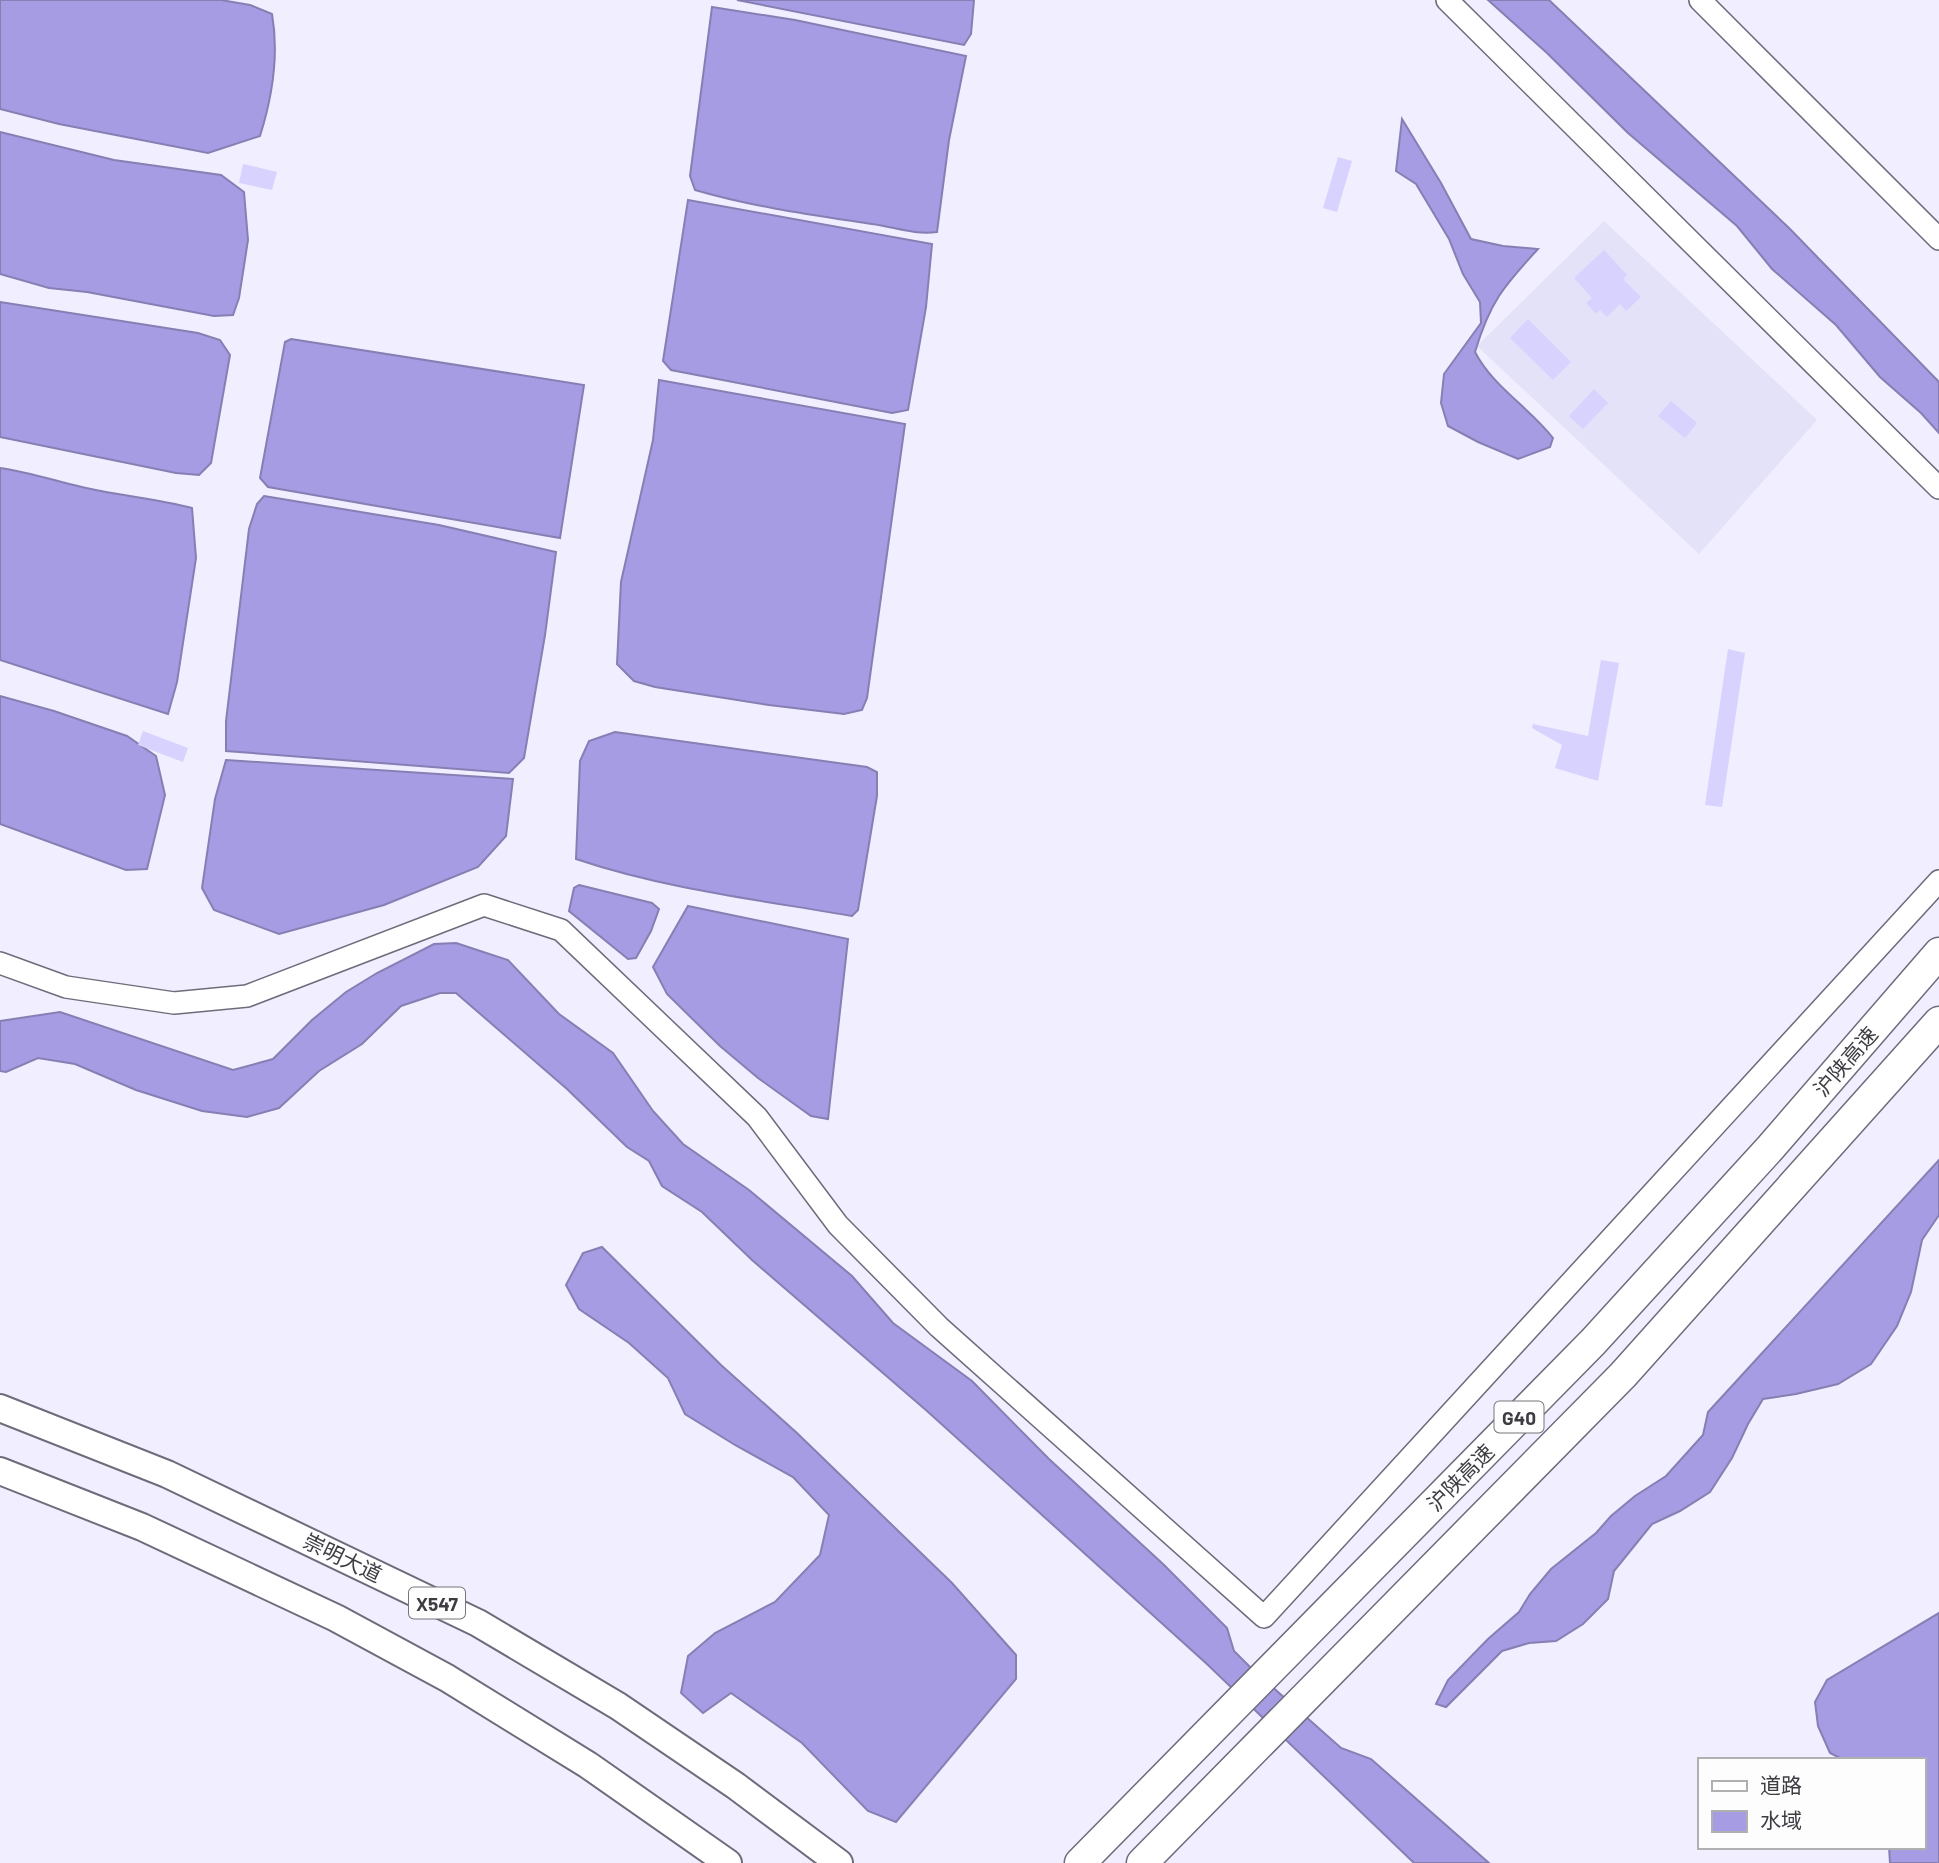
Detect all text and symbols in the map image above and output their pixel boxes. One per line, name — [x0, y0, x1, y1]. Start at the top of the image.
street label: 沪陕高速 — [1808, 1021, 1882, 1101]
road number: G40 — [1494, 1401, 1544, 1432]
street label: 沪陕高速 — [1421, 1438, 1499, 1516]
street label: 崇明大道 — [300, 1527, 386, 1587]
road number: X547 — [409, 1588, 465, 1618]
legend — [1698, 1758, 1925, 1849]
text: 道路 — [1760, 1772, 1802, 1797]
text: 水域 — [1760, 1807, 1802, 1832]

